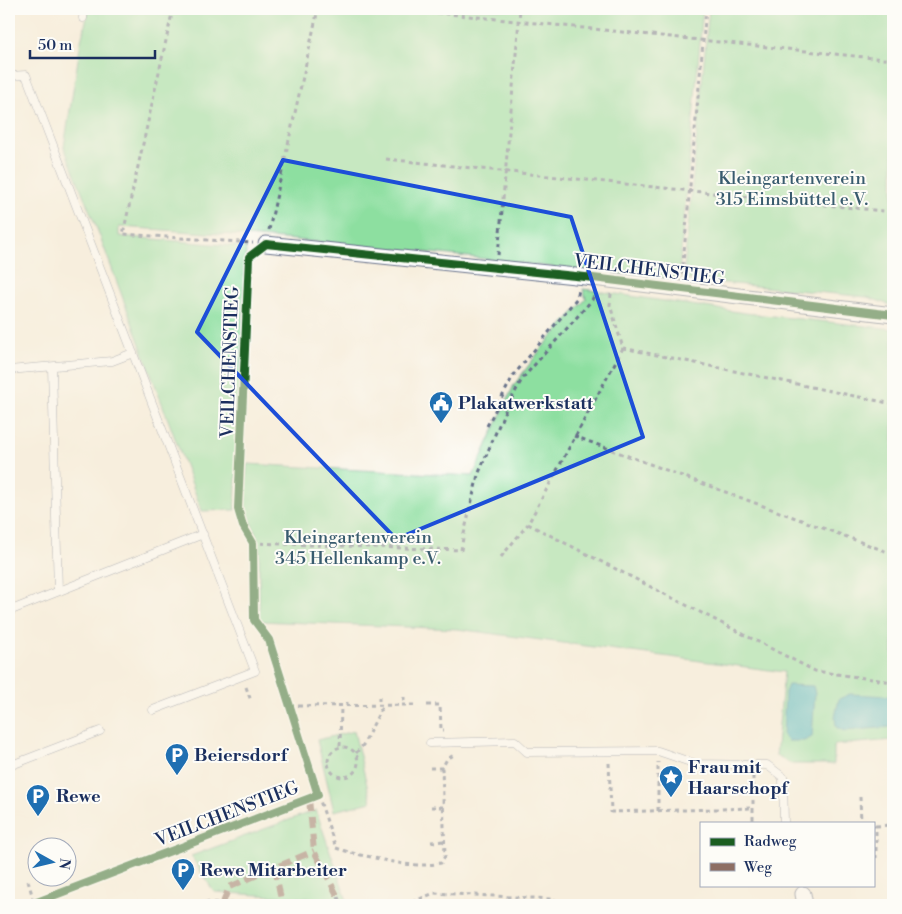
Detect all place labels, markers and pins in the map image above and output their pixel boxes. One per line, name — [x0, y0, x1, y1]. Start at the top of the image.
public building icon: Plakatwerkstatt — [428, 390, 454, 424]
place label: Plakatwerkstatt — [458, 392, 594, 415]
parking icon: Beiersdorf — [164, 742, 190, 776]
place label: Beiersdorf — [194, 744, 290, 767]
place label: Frau mit Haarschopf — [688, 756, 790, 800]
place icon: Frau mit Haarschopf — [658, 764, 684, 798]
parking icon: Rewe — [25, 783, 51, 817]
place label: Rewe — [56, 785, 101, 808]
parking icon: Rewe Mitarbeiter — [170, 857, 196, 891]
place label: Rewe Mitarbeiter — [200, 859, 347, 882]

